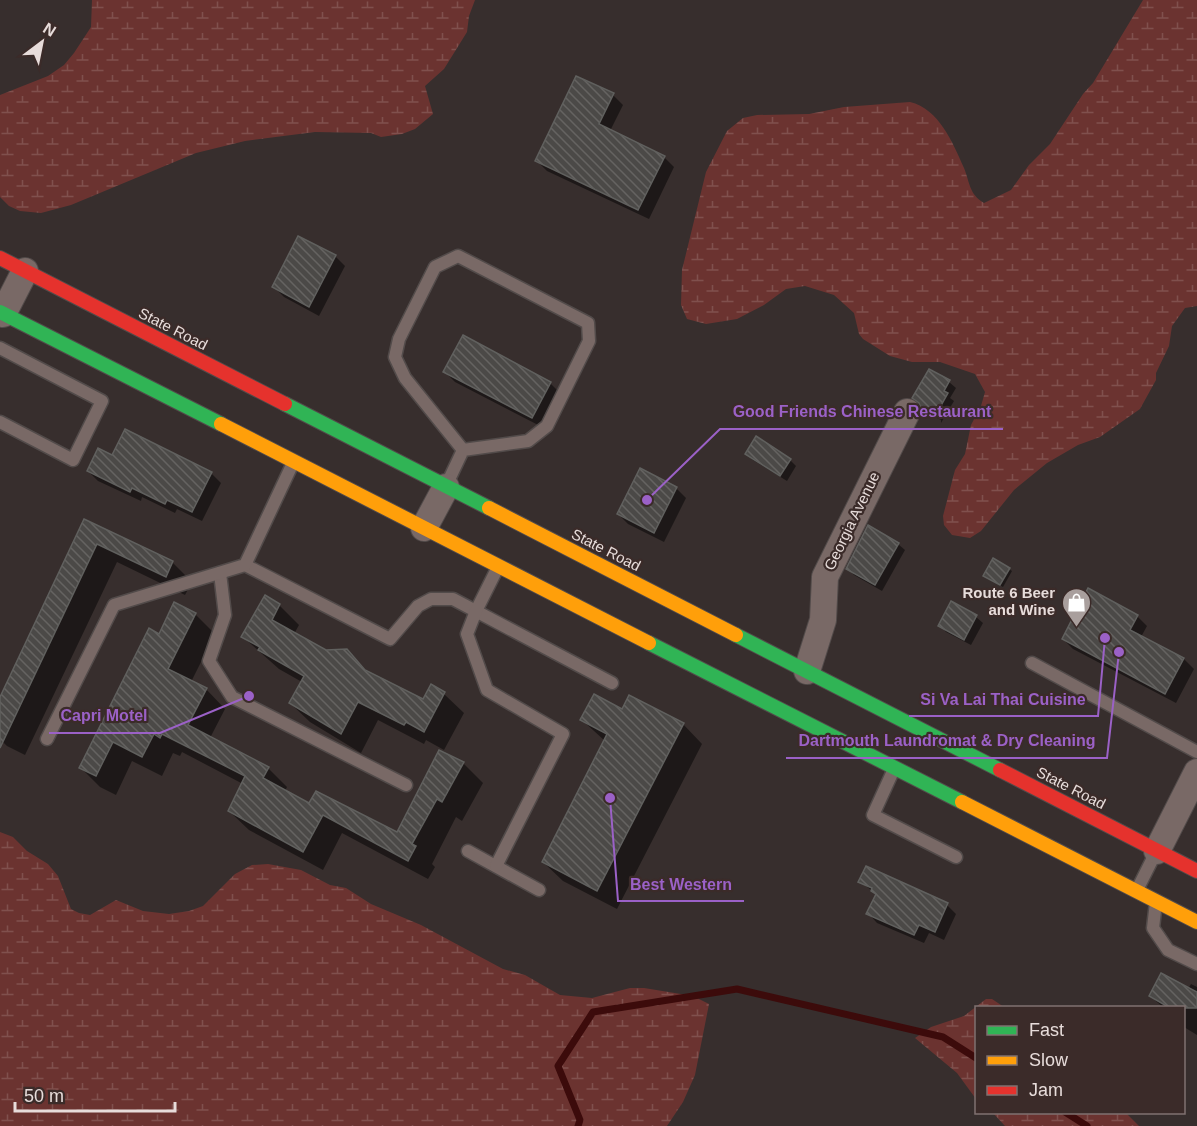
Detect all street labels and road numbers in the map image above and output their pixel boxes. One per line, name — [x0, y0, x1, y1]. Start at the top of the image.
street label: State Road — [136, 304, 211, 353]
street label: Georgia Avenue — [820, 469, 883, 573]
street label: State Road — [569, 525, 644, 574]
street label: State Road — [1034, 763, 1109, 812]

